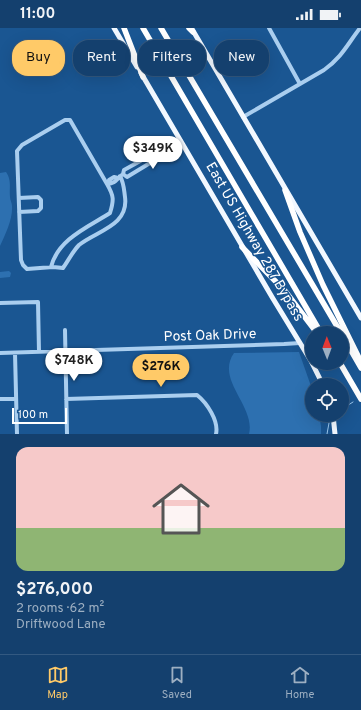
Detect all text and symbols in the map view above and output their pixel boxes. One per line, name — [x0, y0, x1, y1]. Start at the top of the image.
text: 11:00 — [20, 5, 55, 24]
chip: Buy — [12, 40, 65, 76]
chip: Rent — [73, 40, 130, 76]
chip: Filters — [138, 40, 206, 76]
chip: New — [214, 40, 269, 76]
pin: $349K — [125, 136, 181, 170]
text: $349K — [132, 141, 174, 157]
street label: East US Highway 287 Bypass — [201, 159, 307, 325]
street label: Post Oak Drive — [163, 326, 257, 346]
north arrow — [305, 326, 349, 370]
map controls — [305, 326, 349, 422]
pin: $748K — [46, 348, 102, 382]
text: $748K — [54, 353, 94, 369]
pin: $276K — [133, 354, 189, 388]
text: $276K — [141, 359, 181, 375]
button: locate — [305, 378, 349, 422]
scale bar — [12, 406, 67, 425]
text: 100 m — [18, 408, 48, 422]
icon: home — [145, 473, 217, 545]
text: $276,000 — [16, 579, 93, 601]
text: 2 rooms · 62 m² — [16, 601, 104, 617]
text: Driftwood Lane — [16, 617, 106, 633]
tab: Map — [47, 664, 69, 702]
tab: Saved — [162, 664, 192, 702]
tab: Home — [285, 664, 314, 702]

